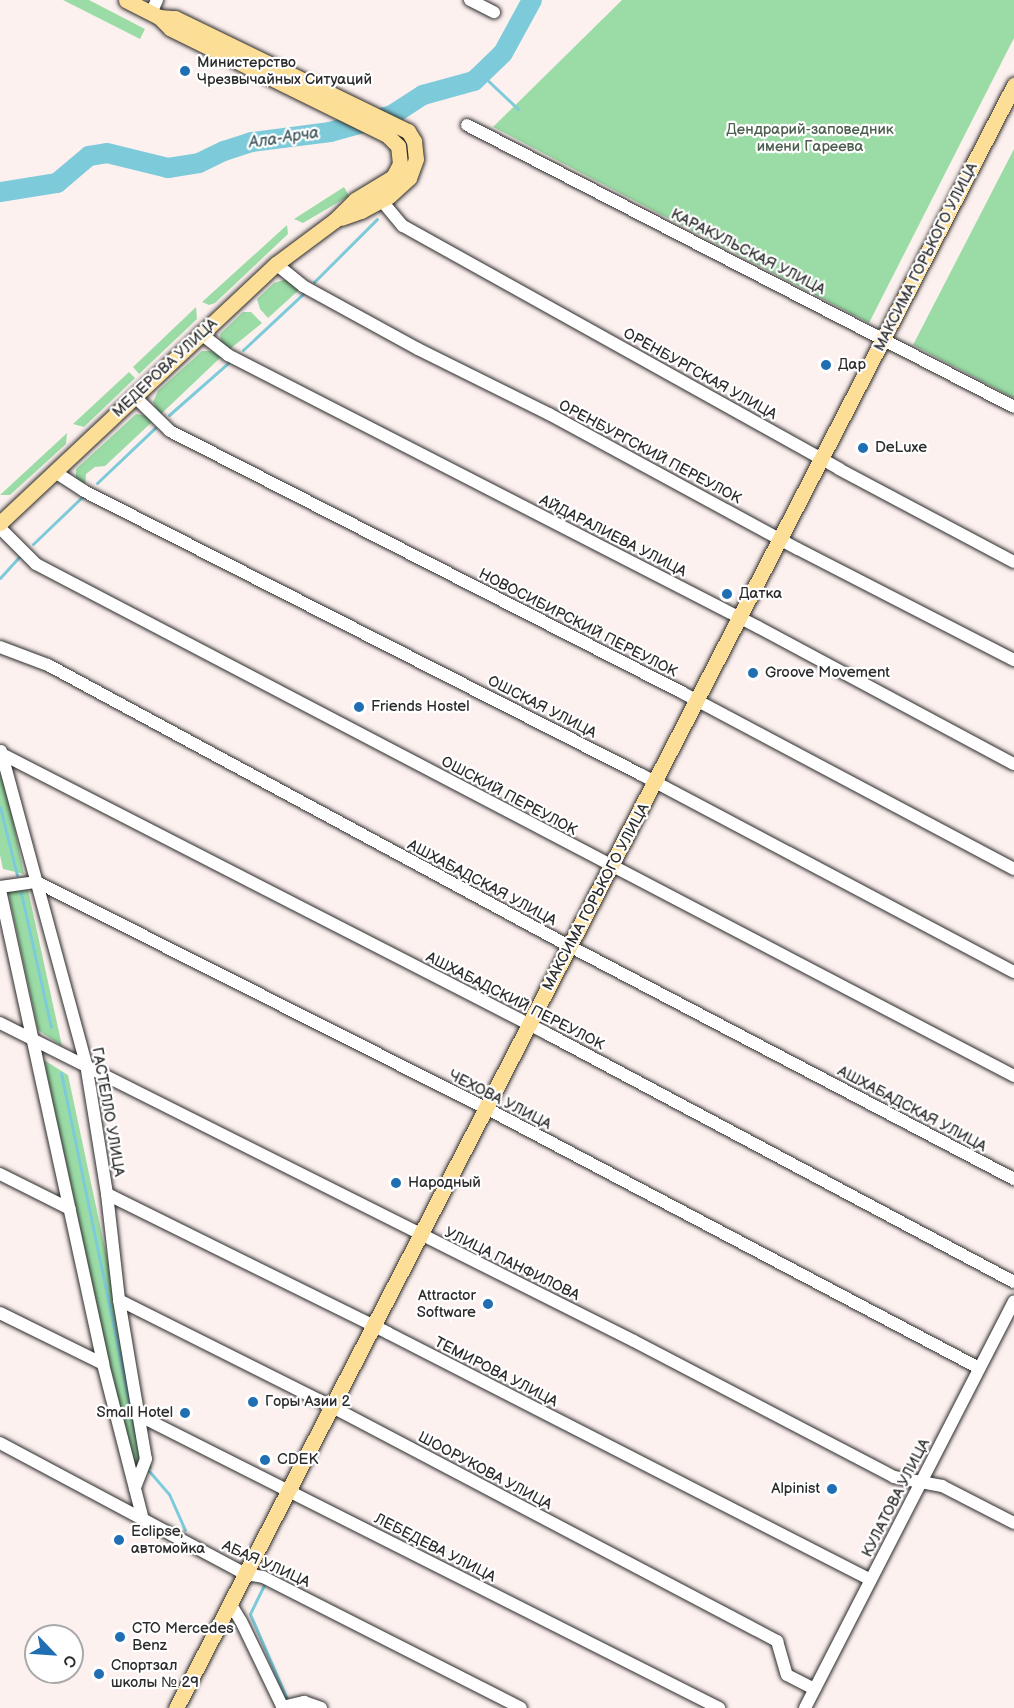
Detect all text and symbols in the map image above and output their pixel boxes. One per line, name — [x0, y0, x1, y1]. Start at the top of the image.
place label: Министерство Чрезвычайных Ситуаций — [197, 53, 372, 88]
marker: Министерство Чрезвычайных Ситуаций — [178, 64, 192, 78]
park label: Дендрарий-заповедник имени Гареева — [726, 120, 894, 155]
water label: Ала-Арча — [248, 124, 320, 154]
street label: МАКСИМА ГОРЬКОГО УЛИЦА — [871, 160, 981, 354]
street label: КАРАКУЛЬСКАЯ УЛИЦА — [668, 205, 828, 299]
street label: МЕДЕРОВА УЛИЦА — [109, 315, 221, 421]
street label: ОРЕНБУРГСКАЯ УЛИЦА — [620, 324, 780, 424]
place label: Дар — [838, 356, 866, 374]
marker: Дар — [819, 358, 833, 372]
street label: ОРЕНБУРГСКИЙ ПЕРЕУЛОК — [556, 396, 744, 508]
place label: DeLuxe — [875, 439, 927, 457]
marker: DeLuxe — [856, 441, 870, 455]
street label: АЙДАРАЛИЕВА УЛИЦА — [537, 491, 689, 581]
street label: НОВОСИБИРСКИЙ ПЕРЕУЛОК — [476, 565, 680, 681]
place label: Датка — [739, 585, 782, 603]
marker: Датка — [720, 587, 734, 601]
place label: Groove Movement — [765, 664, 890, 682]
marker: Groove Movement — [746, 666, 760, 680]
street label: ОШСКАЯ УЛИЦА — [485, 672, 599, 742]
place label: Friends Hostel — [371, 698, 470, 716]
marker: Friends Hostel — [352, 700, 366, 714]
street label: ОШСКИЙ ПЕРЕУЛОК — [438, 753, 580, 839]
street label: МАКСИМА ГОРЬКОГО УЛИЦА — [539, 800, 653, 994]
street label: АШХАБАДСКАЯ УЛИЦА — [404, 836, 560, 930]
street label: АШХАБАДСКИЙ ПЕРЕУЛОК — [423, 948, 607, 1054]
street label: ГАСТЕЛЛО УЛИЦА — [88, 1046, 128, 1178]
street label: АШХАБАДСКАЯ УЛИЦА — [834, 1062, 990, 1156]
street label: ЧЕХОВА УЛИЦА — [446, 1066, 554, 1134]
place label: Народный — [408, 1174, 481, 1192]
marker: Народный — [389, 1176, 403, 1190]
street label: УЛИЦА ПАНФИЛОВА — [441, 1223, 583, 1305]
place label: Attractor Software — [417, 1286, 476, 1321]
marker: Attractor Software — [481, 1297, 495, 1311]
street label: ТЕМИРОВА УЛИЦА — [431, 1333, 561, 1411]
place label: Горы Азии 2 — [265, 1393, 350, 1411]
marker: Горы Азии 2 — [246, 1395, 260, 1409]
place label: Small Hotel — [97, 1404, 173, 1422]
marker: Small Hotel — [178, 1406, 192, 1420]
street label: ШООРУКОВА УЛИЦА — [415, 1428, 555, 1514]
street label: КУЛАТОВА УЛИЦА — [858, 1436, 934, 1560]
place label: CDEK — [277, 1451, 318, 1469]
marker: CDEK — [258, 1453, 272, 1467]
place label: Alpinist — [771, 1480, 820, 1498]
marker: Alpinist — [825, 1482, 839, 1496]
street label: ЛЕБЕДЕВА УЛИЦА — [371, 1510, 499, 1586]
place label: Eclipse, автомойка — [131, 1522, 205, 1557]
marker: Eclipse, автомойка — [112, 1533, 126, 1547]
street label: АБАЯ УЛИЦА — [219, 1537, 313, 1591]
place label: СТО Mercedes Benz — [132, 1619, 234, 1654]
north arrow — [24, 1624, 84, 1684]
marker: СТО Mercedes Benz — [113, 1630, 127, 1644]
text: С — [58, 1652, 80, 1670]
place label: Спортзал школы № 29 — [111, 1656, 199, 1691]
marker: Спортзал школы № 29 — [92, 1667, 106, 1681]

